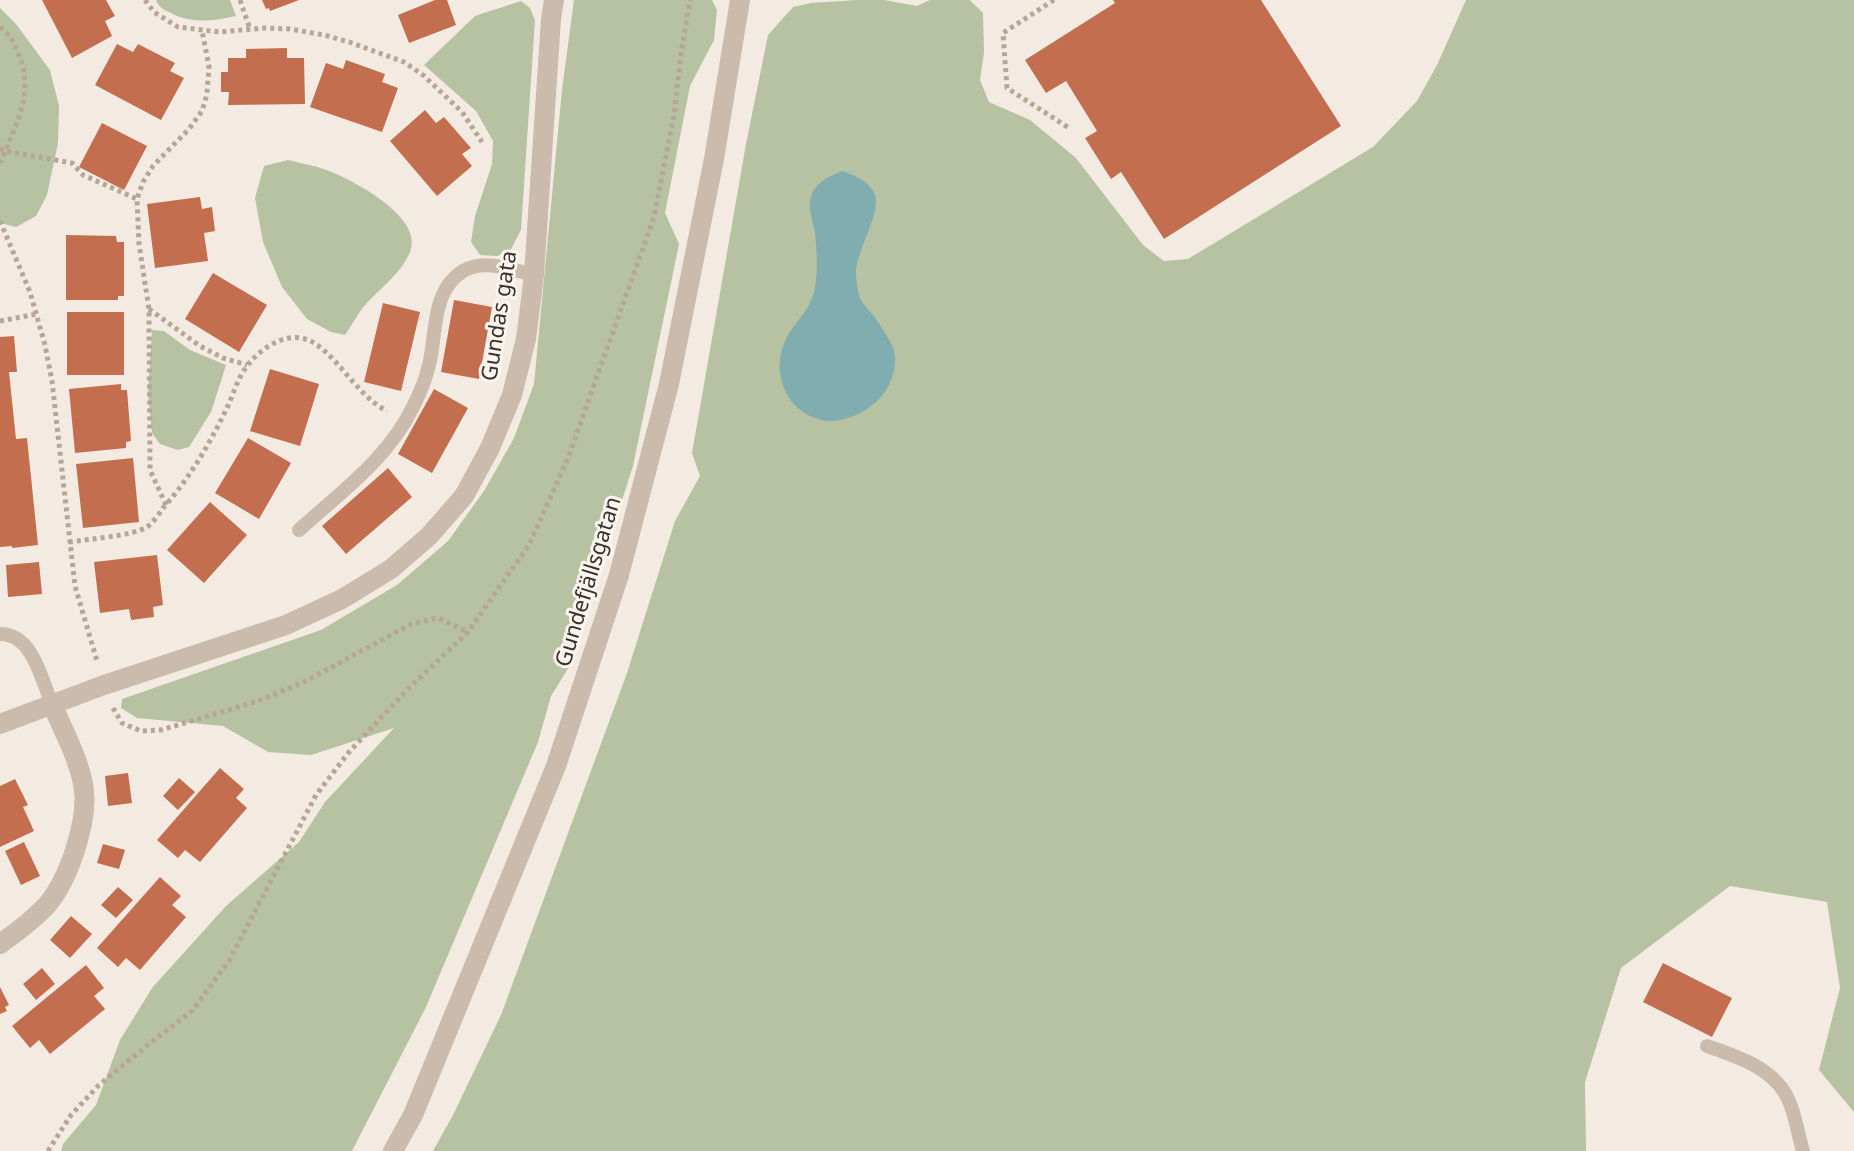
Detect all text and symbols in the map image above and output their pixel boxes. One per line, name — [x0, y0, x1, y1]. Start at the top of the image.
street label: Gundas gata — [477, 249, 523, 383]
street label: Gundefjällsgatan — [551, 494, 627, 670]

